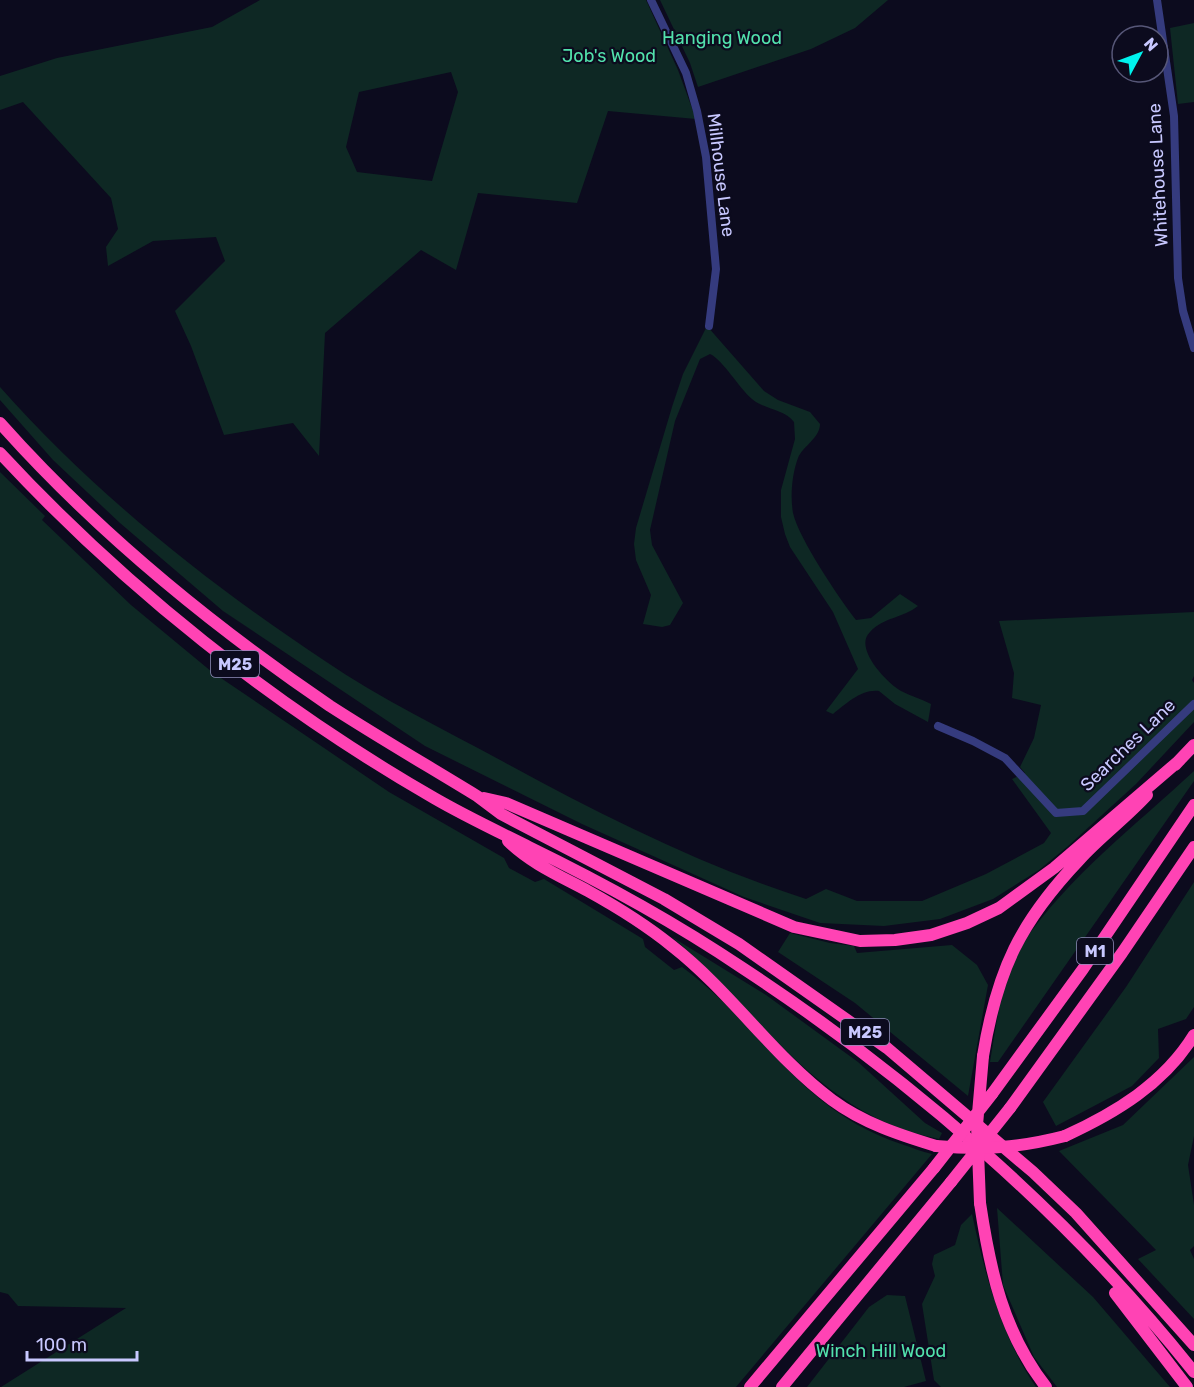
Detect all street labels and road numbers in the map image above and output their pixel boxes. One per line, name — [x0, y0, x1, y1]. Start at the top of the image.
street label: Whitehouse Lane — [1143, 103, 1173, 247]
street label: Millhouse Lane — [703, 112, 739, 238]
road number: M25 — [211, 651, 259, 677]
street label: Searches Lane — [1076, 694, 1180, 796]
road number: M1 — [1077, 938, 1113, 964]
road number: M25 — [841, 1019, 889, 1045]

